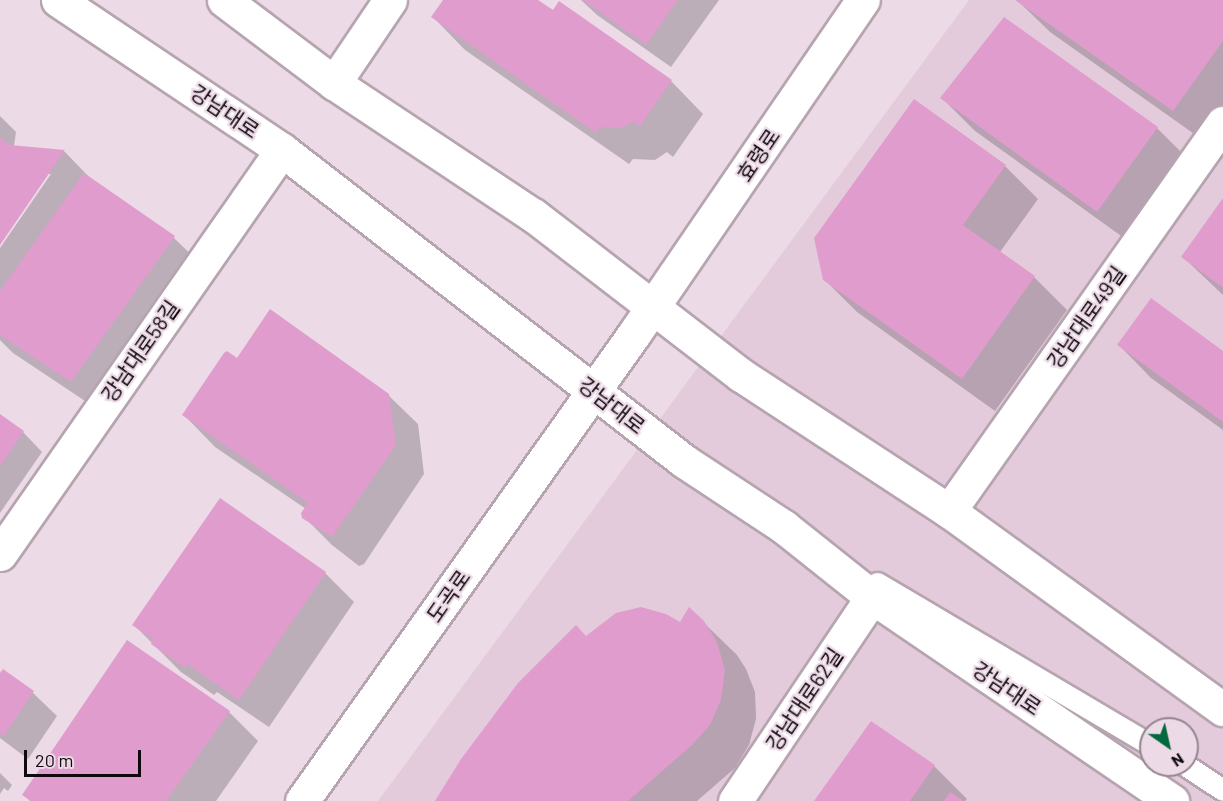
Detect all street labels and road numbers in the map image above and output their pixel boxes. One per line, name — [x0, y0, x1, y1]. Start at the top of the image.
street label: 강남대로 — [186, 79, 264, 143]
street label: 효령로 — [731, 124, 785, 186]
street label: 강남대로49길 — [1042, 261, 1130, 373]
street label: 강남대로58길 — [96, 295, 184, 407]
street label: 강남대로 — [574, 371, 650, 439]
street label: 도곡로 — [421, 565, 475, 627]
street label: 강남대로62길 — [760, 643, 848, 755]
street label: 강남대로 — [968, 656, 1046, 720]

